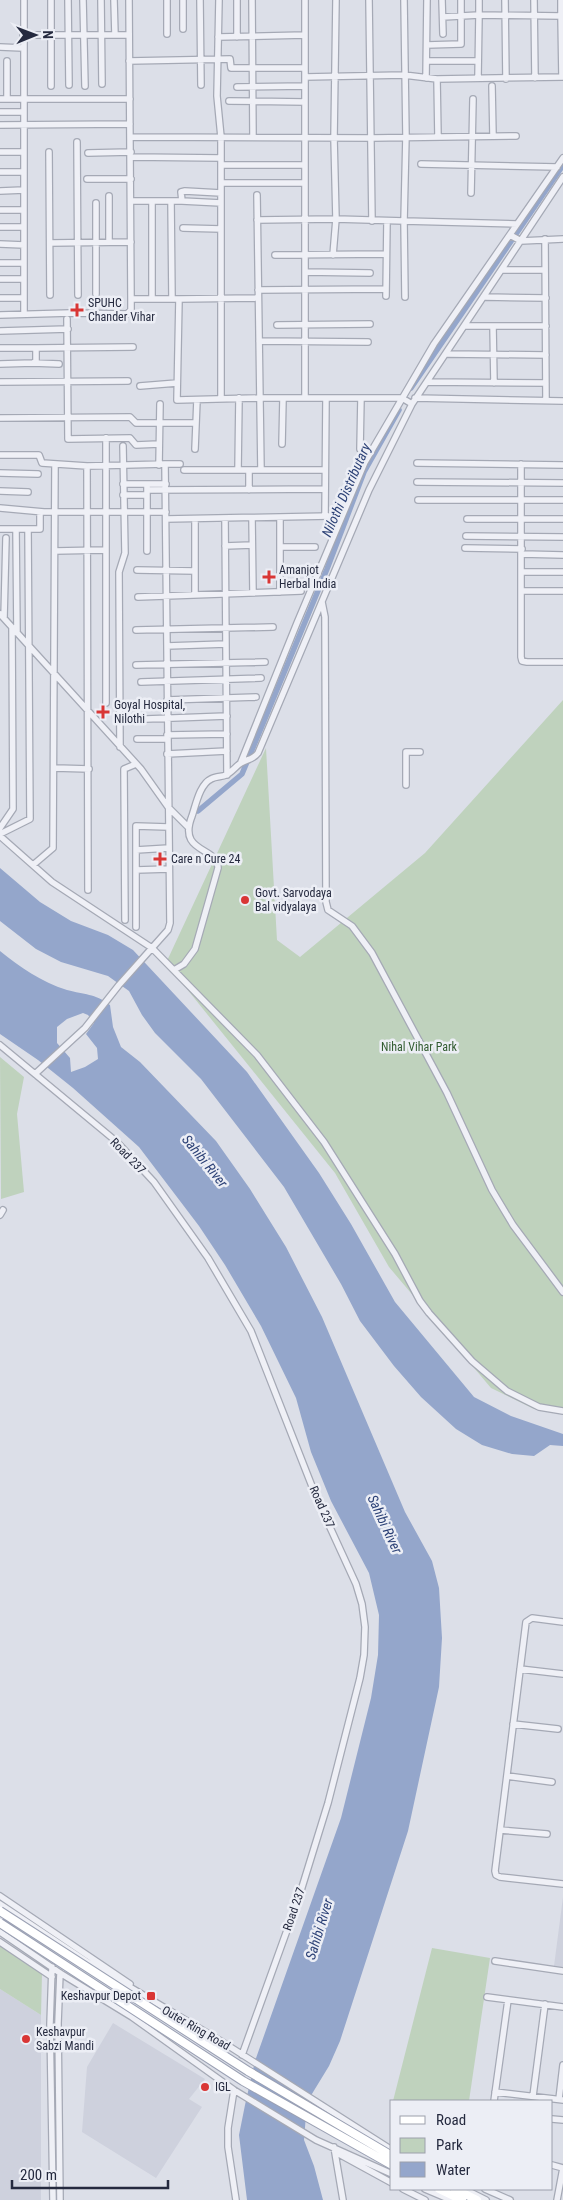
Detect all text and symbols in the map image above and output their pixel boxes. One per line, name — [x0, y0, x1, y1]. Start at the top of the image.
north arrow — [10, 10, 60, 60]
text: N — [40, 30, 56, 39]
place label: SPUHC Chander Vihar — [88, 296, 155, 324]
marker: SPUHC Chander Vihar — [70, 303, 84, 317]
water label: Nilothi Distributary — [318, 441, 374, 539]
place label: Amanjot Herbal India — [279, 563, 336, 591]
marker: Amanjot Herbal India — [263, 571, 275, 583]
place label: Goyal Hospital, Nilothi — [114, 698, 185, 726]
marker: Goyal Hospital, Nilothi — [96, 705, 110, 719]
marker: Care n Cure 24 — [153, 852, 167, 866]
place label: Care n Cure 24 — [171, 852, 240, 866]
place label: Govt. Sarvodaya Bal vidyalaya — [255, 886, 332, 914]
marker: Govt. Sarvodaya Bal vidyalaya — [239, 894, 251, 906]
park label: Nihal Vihar Park — [381, 1040, 458, 1054]
water label: Sahibi River — [179, 1132, 232, 1191]
street label: Road 237 — [107, 1135, 149, 1177]
street label: Road 237 — [307, 1484, 337, 1530]
water label: Sahibi River — [364, 1492, 406, 1557]
street label: Road 237 — [280, 1886, 308, 1932]
water label: Sahibi River — [302, 1896, 336, 1961]
place label: Keshavpur Depot — [61, 1989, 141, 2003]
marker: Keshavpur Depot — [145, 1990, 157, 2002]
street label: Outer Ring Road — [159, 2003, 233, 2053]
place label: Keshavpur Sabzi Mandi — [36, 2025, 94, 2053]
marker: Keshavpur Sabzi Mandi — [20, 2033, 32, 2045]
place label: IGL — [215, 2080, 231, 2094]
marker: IGL — [199, 2081, 211, 2093]
legend — [390, 2100, 553, 2190]
text: Road — [436, 2111, 466, 2129]
text: Park — [436, 2136, 463, 2154]
scale bar — [12, 2158, 169, 2190]
text: Water — [436, 2161, 471, 2179]
text: 200 m — [20, 2166, 57, 2184]

